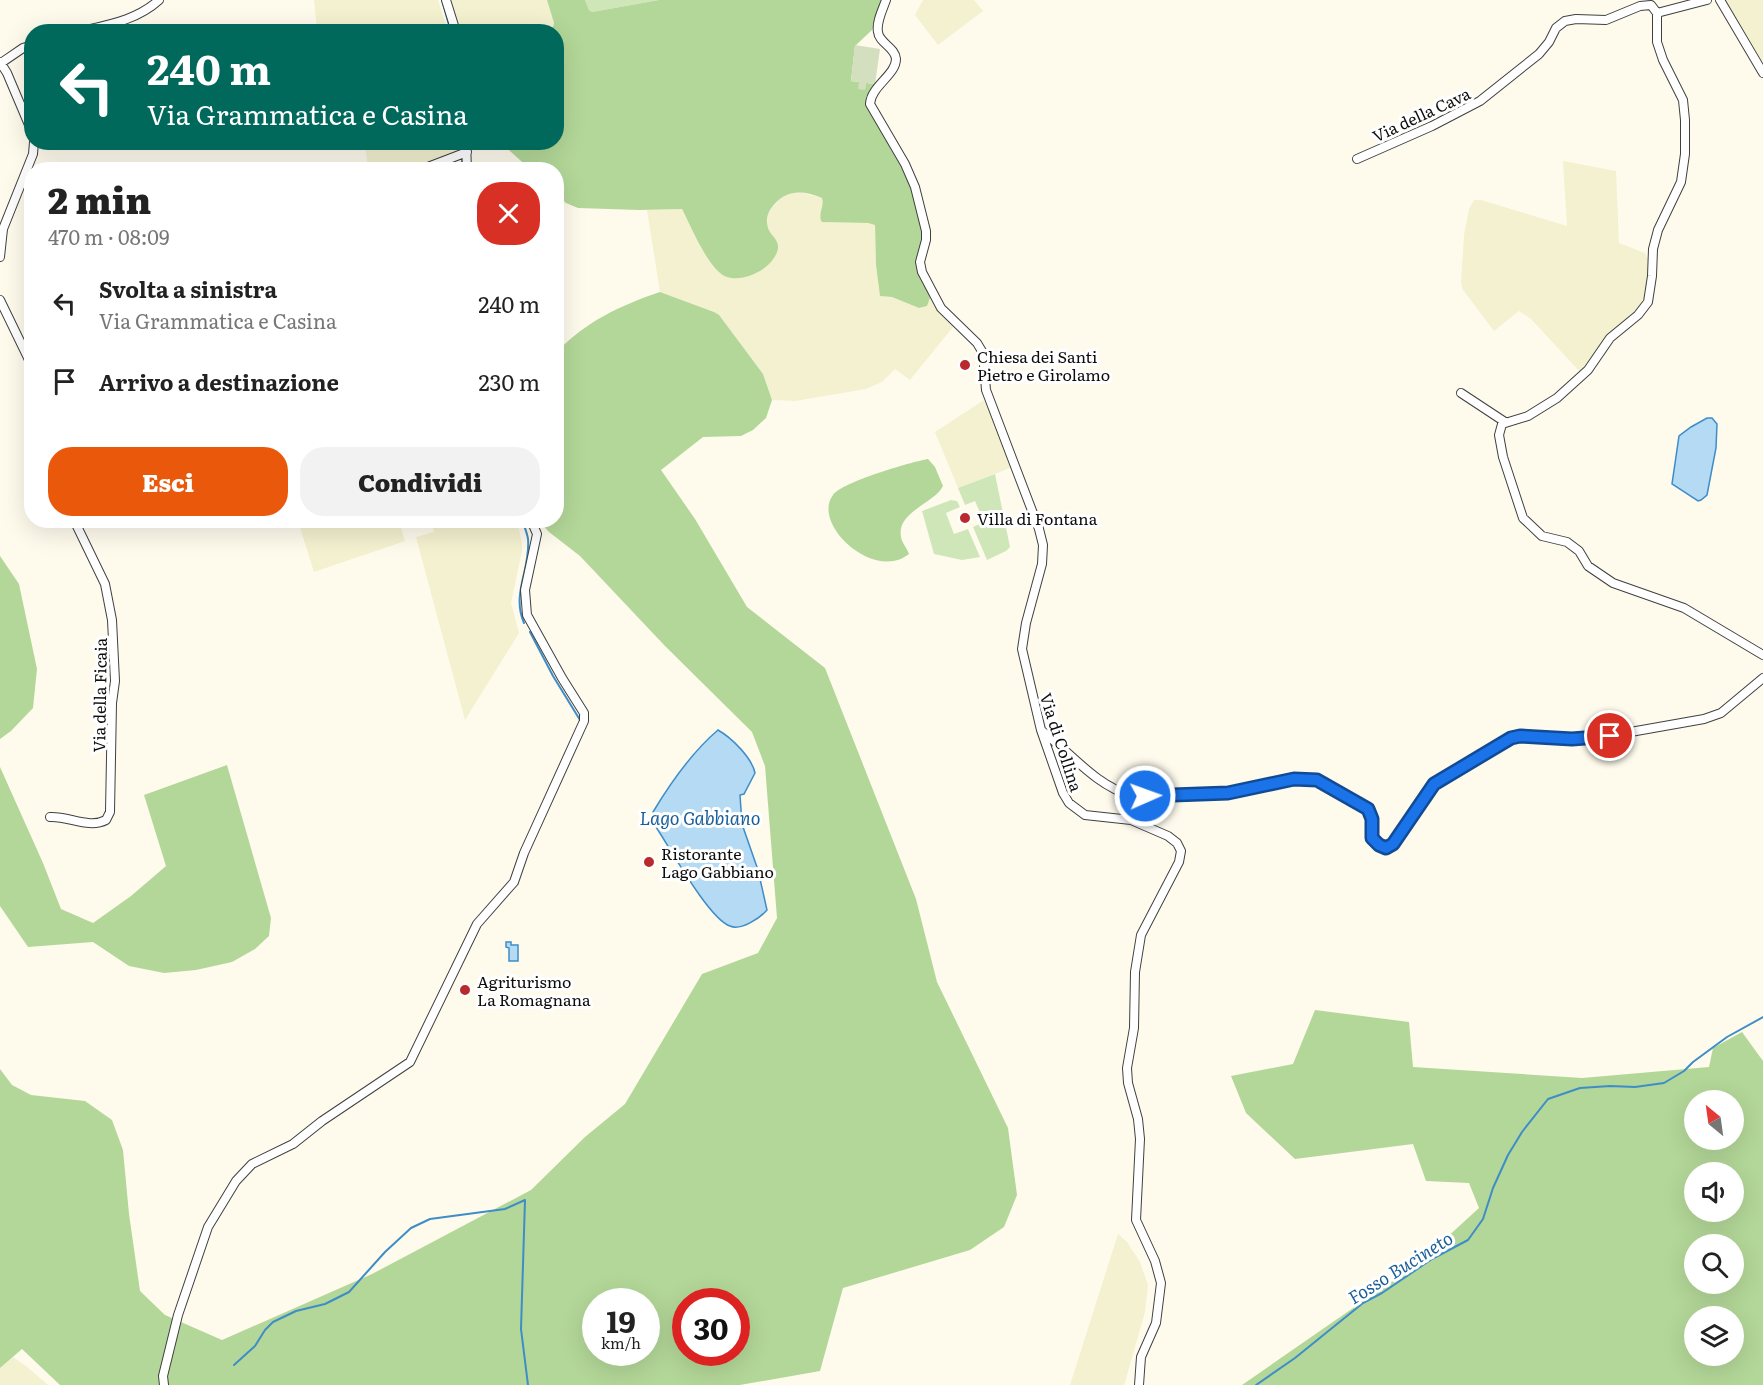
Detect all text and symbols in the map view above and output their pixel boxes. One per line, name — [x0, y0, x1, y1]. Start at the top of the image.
text: 240 m — [147, 36, 271, 98]
icon: left — [48, 48, 126, 126]
street label: Via della Cava — [1368, 81, 1474, 147]
text: Via Grammatica e Casina — [147, 93, 468, 133]
text: 2 min — [48, 172, 151, 225]
button: close — [477, 182, 540, 245]
text: 470 m · 08:09 — [48, 221, 169, 251]
text: Svolta a sinistra — [99, 272, 277, 305]
icon: left — [48, 287, 81, 320]
text: 240 m — [478, 287, 540, 320]
text: Via Grammatica e Casina — [99, 305, 337, 335]
place label: Chiesa dei Santi Pietro e Girolamo — [977, 344, 1110, 386]
marker: Chiesa dei Santi Pietro e Girolamo — [958, 358, 972, 372]
icon: arrive — [48, 365, 81, 398]
text: Arrivo a destinazione — [99, 365, 339, 398]
text: 230 m — [478, 365, 540, 398]
button: Esci — [48, 447, 288, 516]
button: Condividi — [300, 447, 540, 516]
place label: Villa di Fontana — [977, 506, 1098, 530]
marker: Villa di Fontana — [958, 511, 972, 525]
street label: Via della Ficaia — [86, 637, 112, 753]
street label: Via di Collina — [1035, 689, 1089, 795]
pin — [1584, 710, 1635, 761]
icon: arrive — [1593, 719, 1626, 752]
position arrow — [1113, 764, 1177, 828]
water label: Lago Gabbiano — [640, 804, 760, 831]
place label: Ristorante Lago Gabbiano — [661, 841, 774, 883]
marker: Ristorante Lago Gabbiano — [642, 855, 656, 869]
place label: Agriturismo La Romagnana — [477, 969, 591, 1011]
marker: Agriturismo La Romagnana — [458, 983, 472, 997]
north arrow — [1684, 1090, 1744, 1150]
map controls — [1684, 1090, 1744, 1366]
button: sound — [1684, 1162, 1744, 1222]
water label: Fosso Bucineto — [1342, 1224, 1458, 1310]
button: search — [1684, 1234, 1744, 1294]
speed limit sign: 30 — [672, 1288, 750, 1366]
text: 19 — [606, 1298, 636, 1342]
button: layers — [1684, 1306, 1744, 1366]
text: km/h — [601, 1331, 641, 1354]

